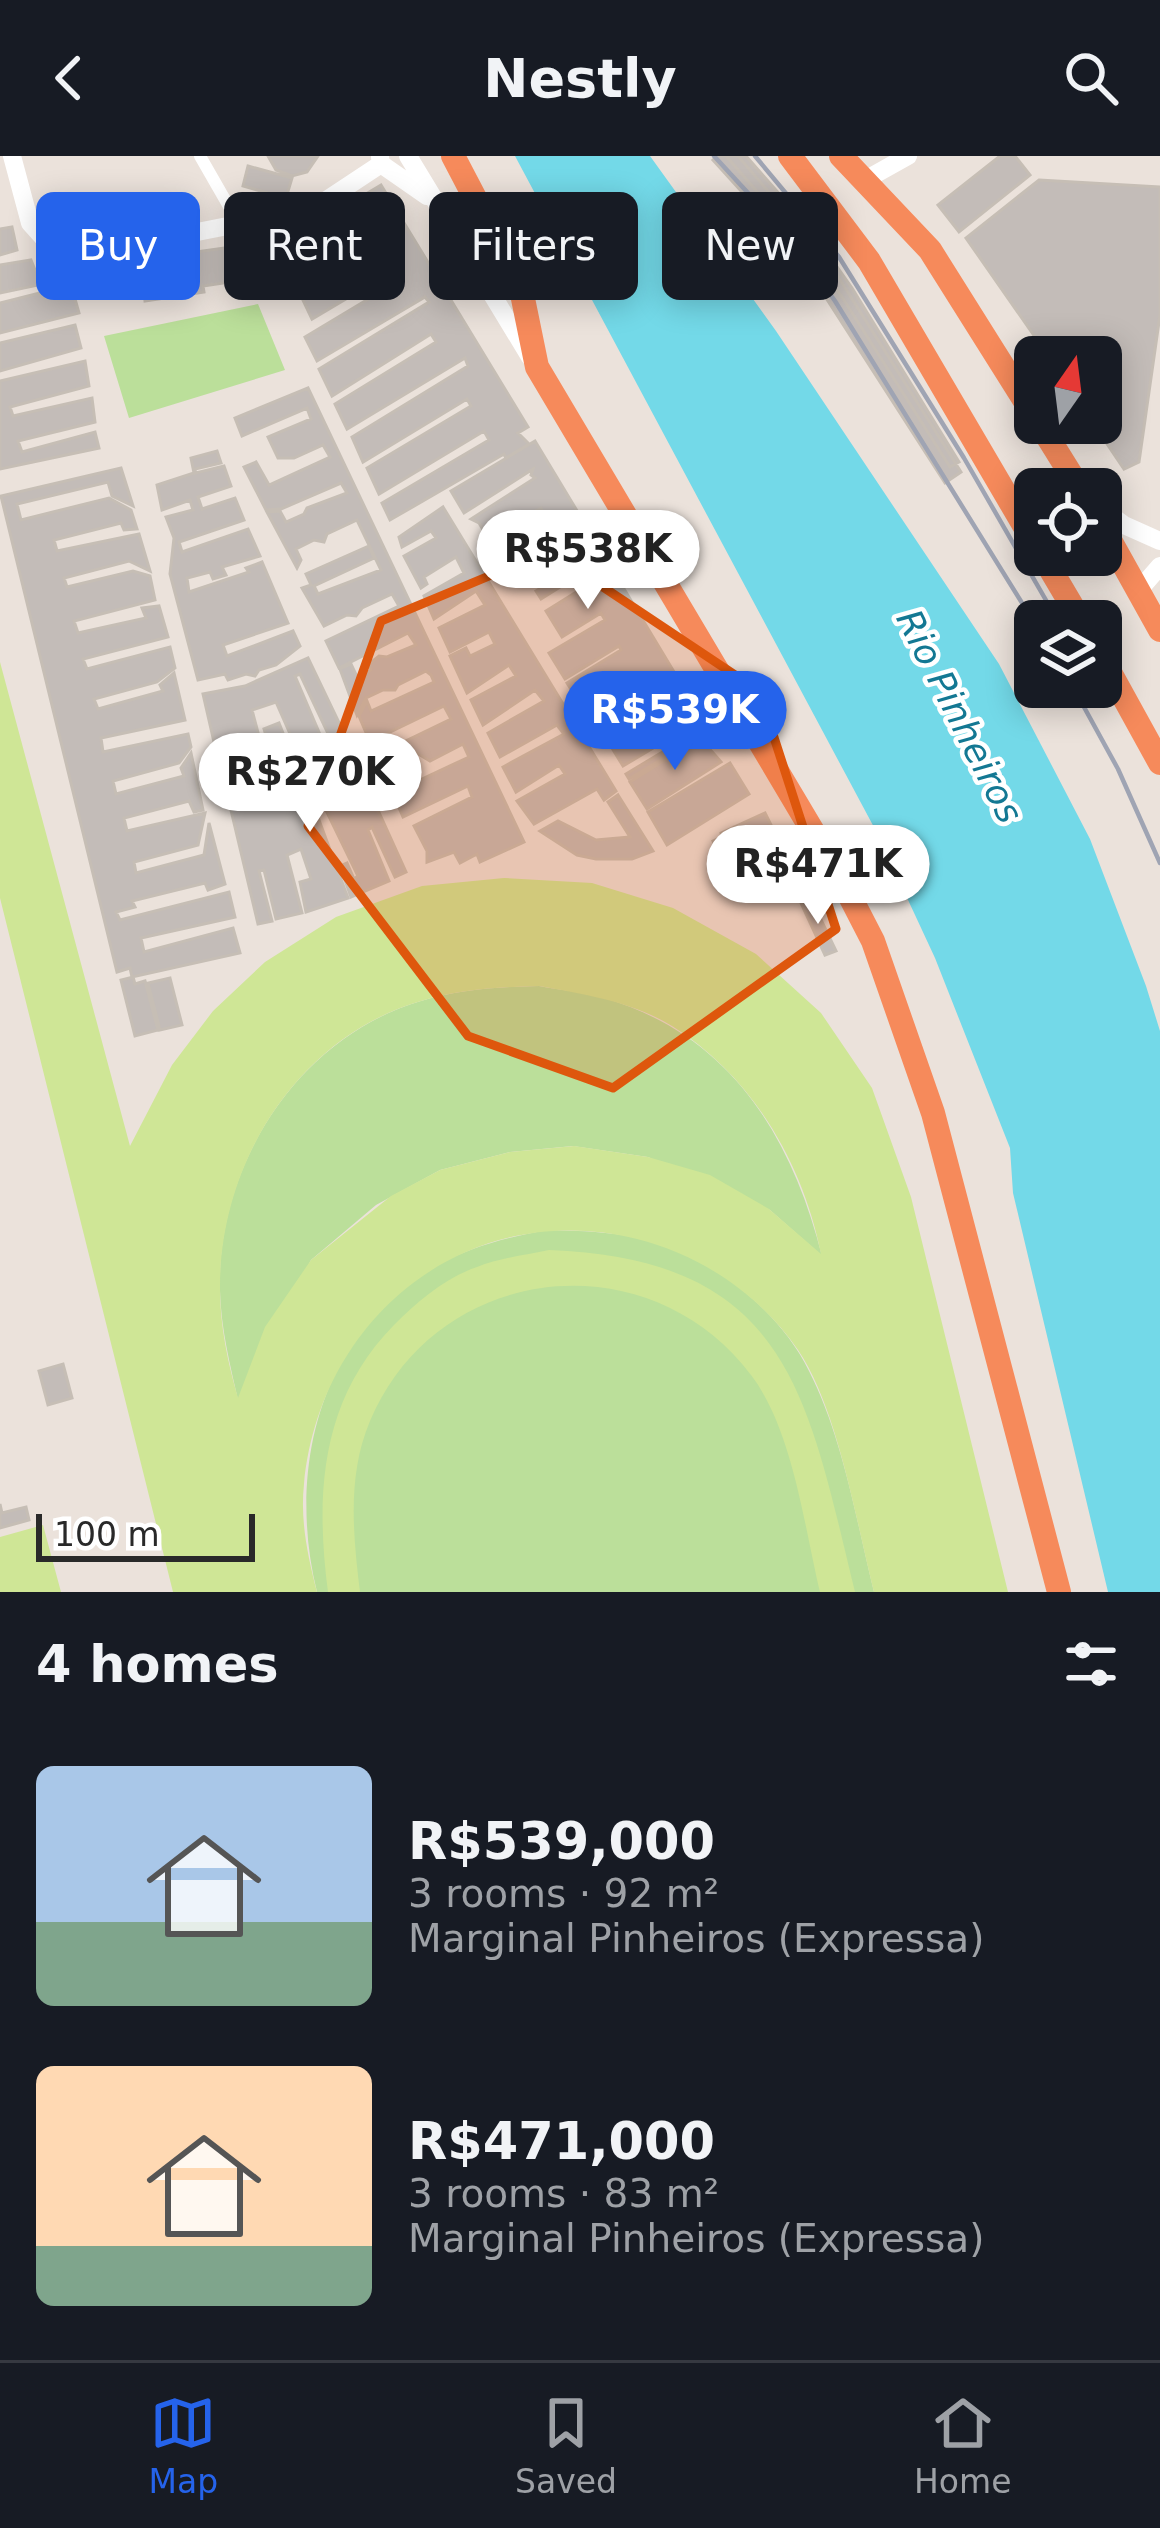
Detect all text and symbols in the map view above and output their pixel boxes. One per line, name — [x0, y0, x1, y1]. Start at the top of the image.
icon: back — [36, 45, 102, 111]
icon: search — [1058, 45, 1124, 111]
text: Nestly — [483, 47, 677, 110]
chip: Buy — [36, 192, 200, 300]
chip: Rent — [224, 192, 405, 300]
chip: Filters — [429, 192, 638, 300]
chip: New — [662, 192, 838, 300]
north arrow — [1014, 336, 1122, 444]
map controls — [1014, 336, 1122, 708]
button: locate — [1014, 468, 1122, 576]
pin: R$538K — [490, 510, 686, 612]
text: R$538K — [504, 526, 672, 571]
button: layers — [1014, 600, 1122, 708]
water label: Rio Pinheiros — [888, 603, 1031, 830]
pin: R$539K — [577, 671, 773, 773]
text: R$539K — [591, 687, 759, 732]
pin: R$270K — [212, 733, 408, 835]
text: R$270K — [226, 749, 394, 794]
pin: R$471K — [720, 825, 916, 927]
text: R$471K — [734, 841, 902, 886]
scale bar — [36, 1508, 255, 1561]
text: 100 m — [54, 1515, 160, 1554]
icon: filters — [1058, 1631, 1124, 1697]
text: 4 homes — [36, 1635, 279, 1694]
text: R$539,000 — [408, 1812, 715, 1871]
icon: home — [132, 1814, 276, 1958]
text: 3 rooms · 92 m² — [408, 1871, 719, 1916]
text: Marginal Pinheiros (Expressa) — [408, 1916, 984, 1961]
text: R$471,000 — [408, 2112, 715, 2171]
icon: home — [132, 2114, 276, 2258]
text: 3 rooms · 83 m² — [408, 2171, 719, 2216]
text: Marginal Pinheiros (Expressa) — [408, 2216, 984, 2261]
tab: Map — [148, 2390, 218, 2501]
tab: Saved — [515, 2390, 617, 2501]
tab: Home — [914, 2390, 1011, 2501]

